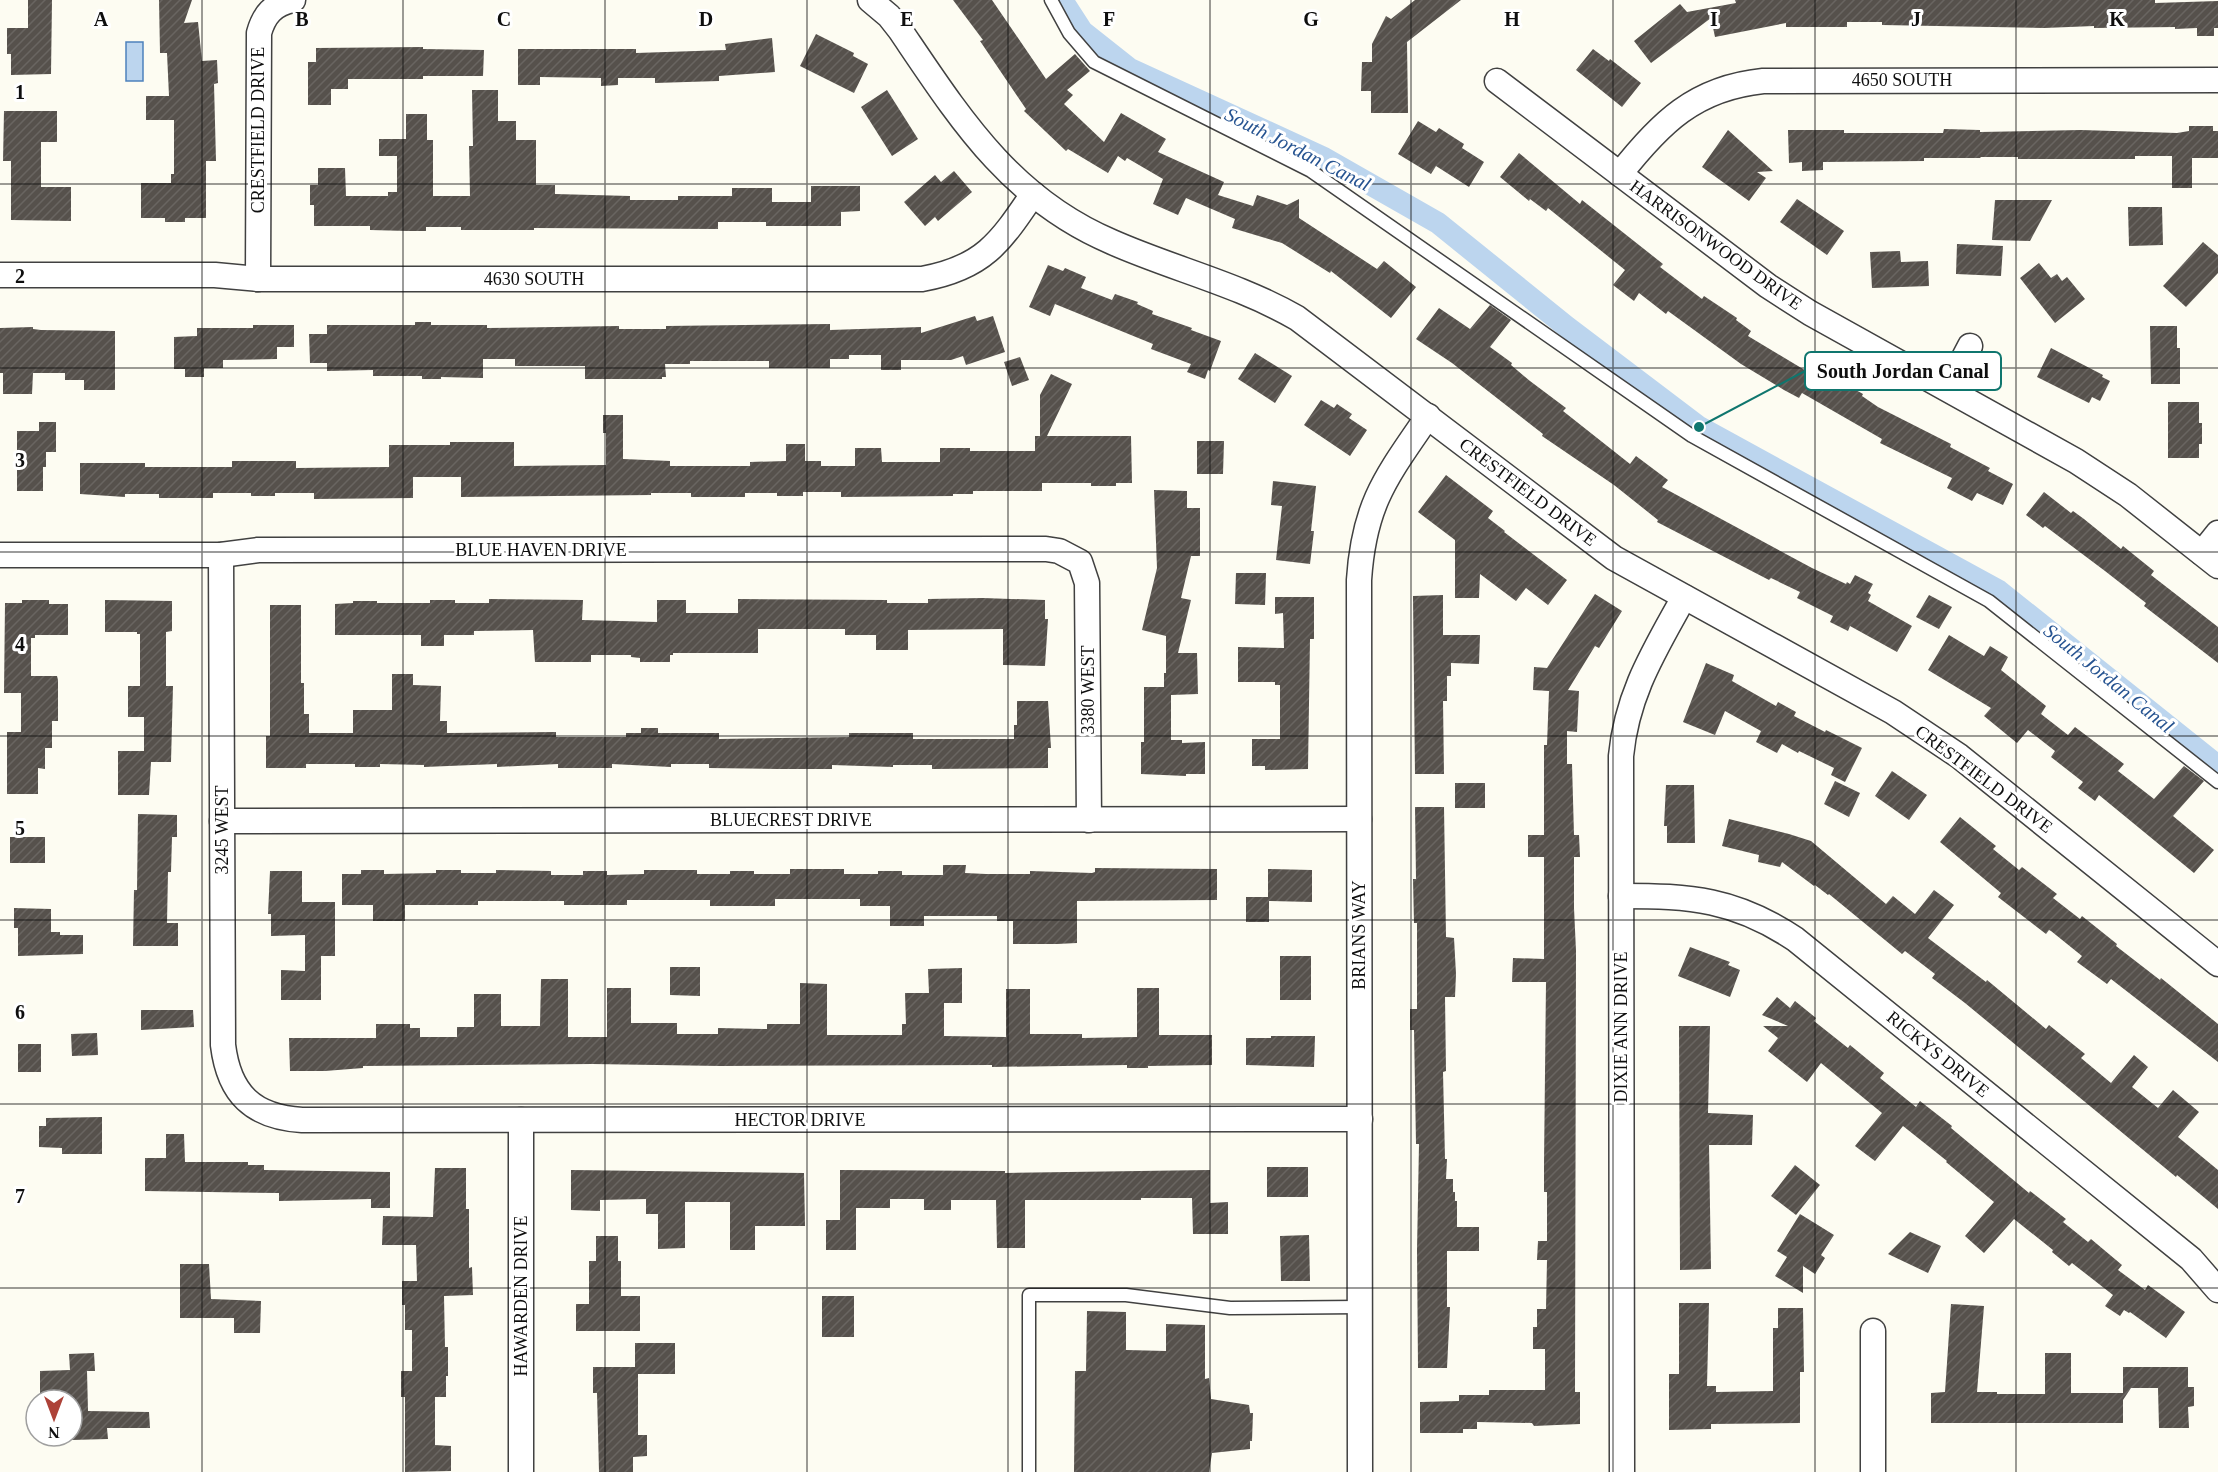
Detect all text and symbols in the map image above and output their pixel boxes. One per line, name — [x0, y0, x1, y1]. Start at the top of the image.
text: A — [94, 8, 109, 30]
text: B — [295, 8, 309, 30]
text: C — [497, 8, 511, 30]
text: D — [699, 8, 713, 30]
text: E — [900, 8, 914, 30]
text: F — [1103, 8, 1115, 30]
text: G — [1303, 8, 1319, 30]
text: H — [1504, 8, 1520, 30]
text: I — [1710, 8, 1718, 30]
text: J — [1911, 8, 1921, 30]
text: K — [2109, 8, 2125, 30]
street label: CRESTFIELD DRIVE — [248, 47, 268, 213]
street label: 4650 SOUTH — [1852, 70, 1952, 90]
text: 1 — [15, 81, 25, 103]
water label: South Jordan Canal — [1222, 103, 1375, 195]
street label: HARRISONWOOD DRIVE — [1626, 176, 1806, 314]
text: 2 — [15, 265, 25, 287]
street label: 4630 SOUTH — [484, 269, 584, 289]
callout: South Jordan Canal — [1805, 352, 2001, 390]
text: South Jordan Canal — [1817, 360, 1990, 382]
street label: CRESTFIELD DRIVE — [1455, 434, 1601, 550]
text: 3 — [15, 449, 25, 471]
street label: BLUE HAVEN DRIVE — [455, 540, 627, 560]
water label: South Jordan Canal — [2040, 619, 2179, 737]
text: 4 — [15, 633, 25, 655]
street label: 3380 WEST — [1078, 645, 1098, 735]
street label: CRESTFIELD DRIVE — [1911, 721, 2057, 837]
street label: 3245 WEST — [212, 785, 232, 875]
street label: BLUECREST DRIVE — [710, 810, 872, 830]
text: 5 — [15, 817, 25, 839]
street label: BRIANS WAY — [1349, 880, 1369, 990]
street label: DIXIE ANN DRIVE — [1611, 952, 1631, 1102]
text: 6 — [15, 1001, 25, 1023]
street label: RICKYS DRIVE — [1883, 1007, 1993, 1101]
street label: HECTOR DRIVE — [734, 1110, 866, 1130]
text: 7 — [15, 1185, 25, 1207]
street label: HAWARDEN DRIVE — [511, 1215, 531, 1377]
north arrow — [24, 1388, 84, 1448]
text: N — [48, 1424, 60, 1441]

